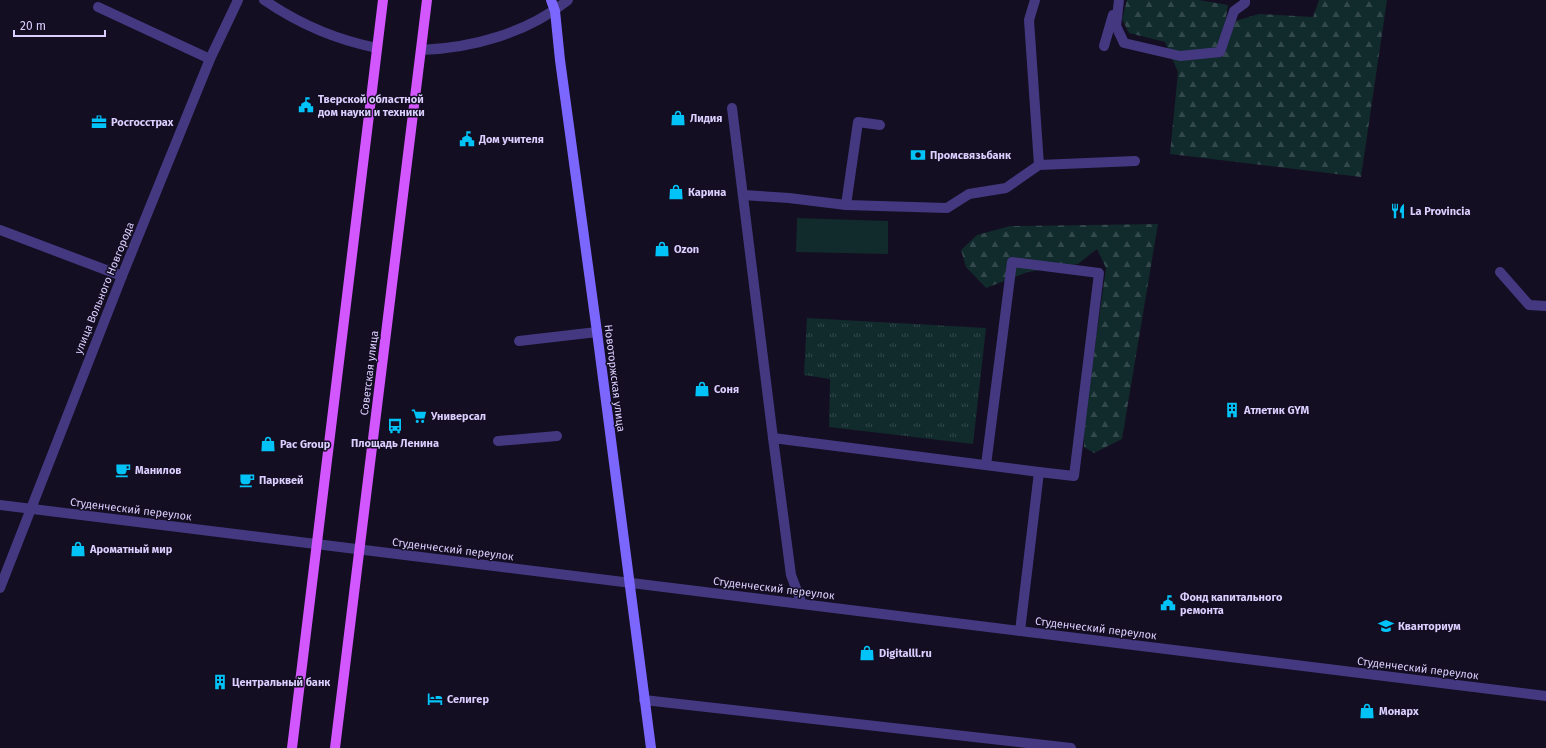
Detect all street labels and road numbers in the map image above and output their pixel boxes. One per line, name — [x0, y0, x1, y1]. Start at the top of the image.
street label: улица Вольного Новгорода — [72, 220, 137, 356]
street label: Новоторжская улица — [601, 324, 628, 432]
street label: Советская улица — [358, 330, 381, 416]
street label: Студенческий переулок — [69, 496, 193, 523]
street label: Студенческий переулок — [391, 536, 515, 563]
street label: Студенческий переулок — [712, 575, 836, 602]
street label: Студенческий переулок — [1034, 615, 1158, 642]
street label: Студенческий переулок — [1356, 655, 1480, 682]

